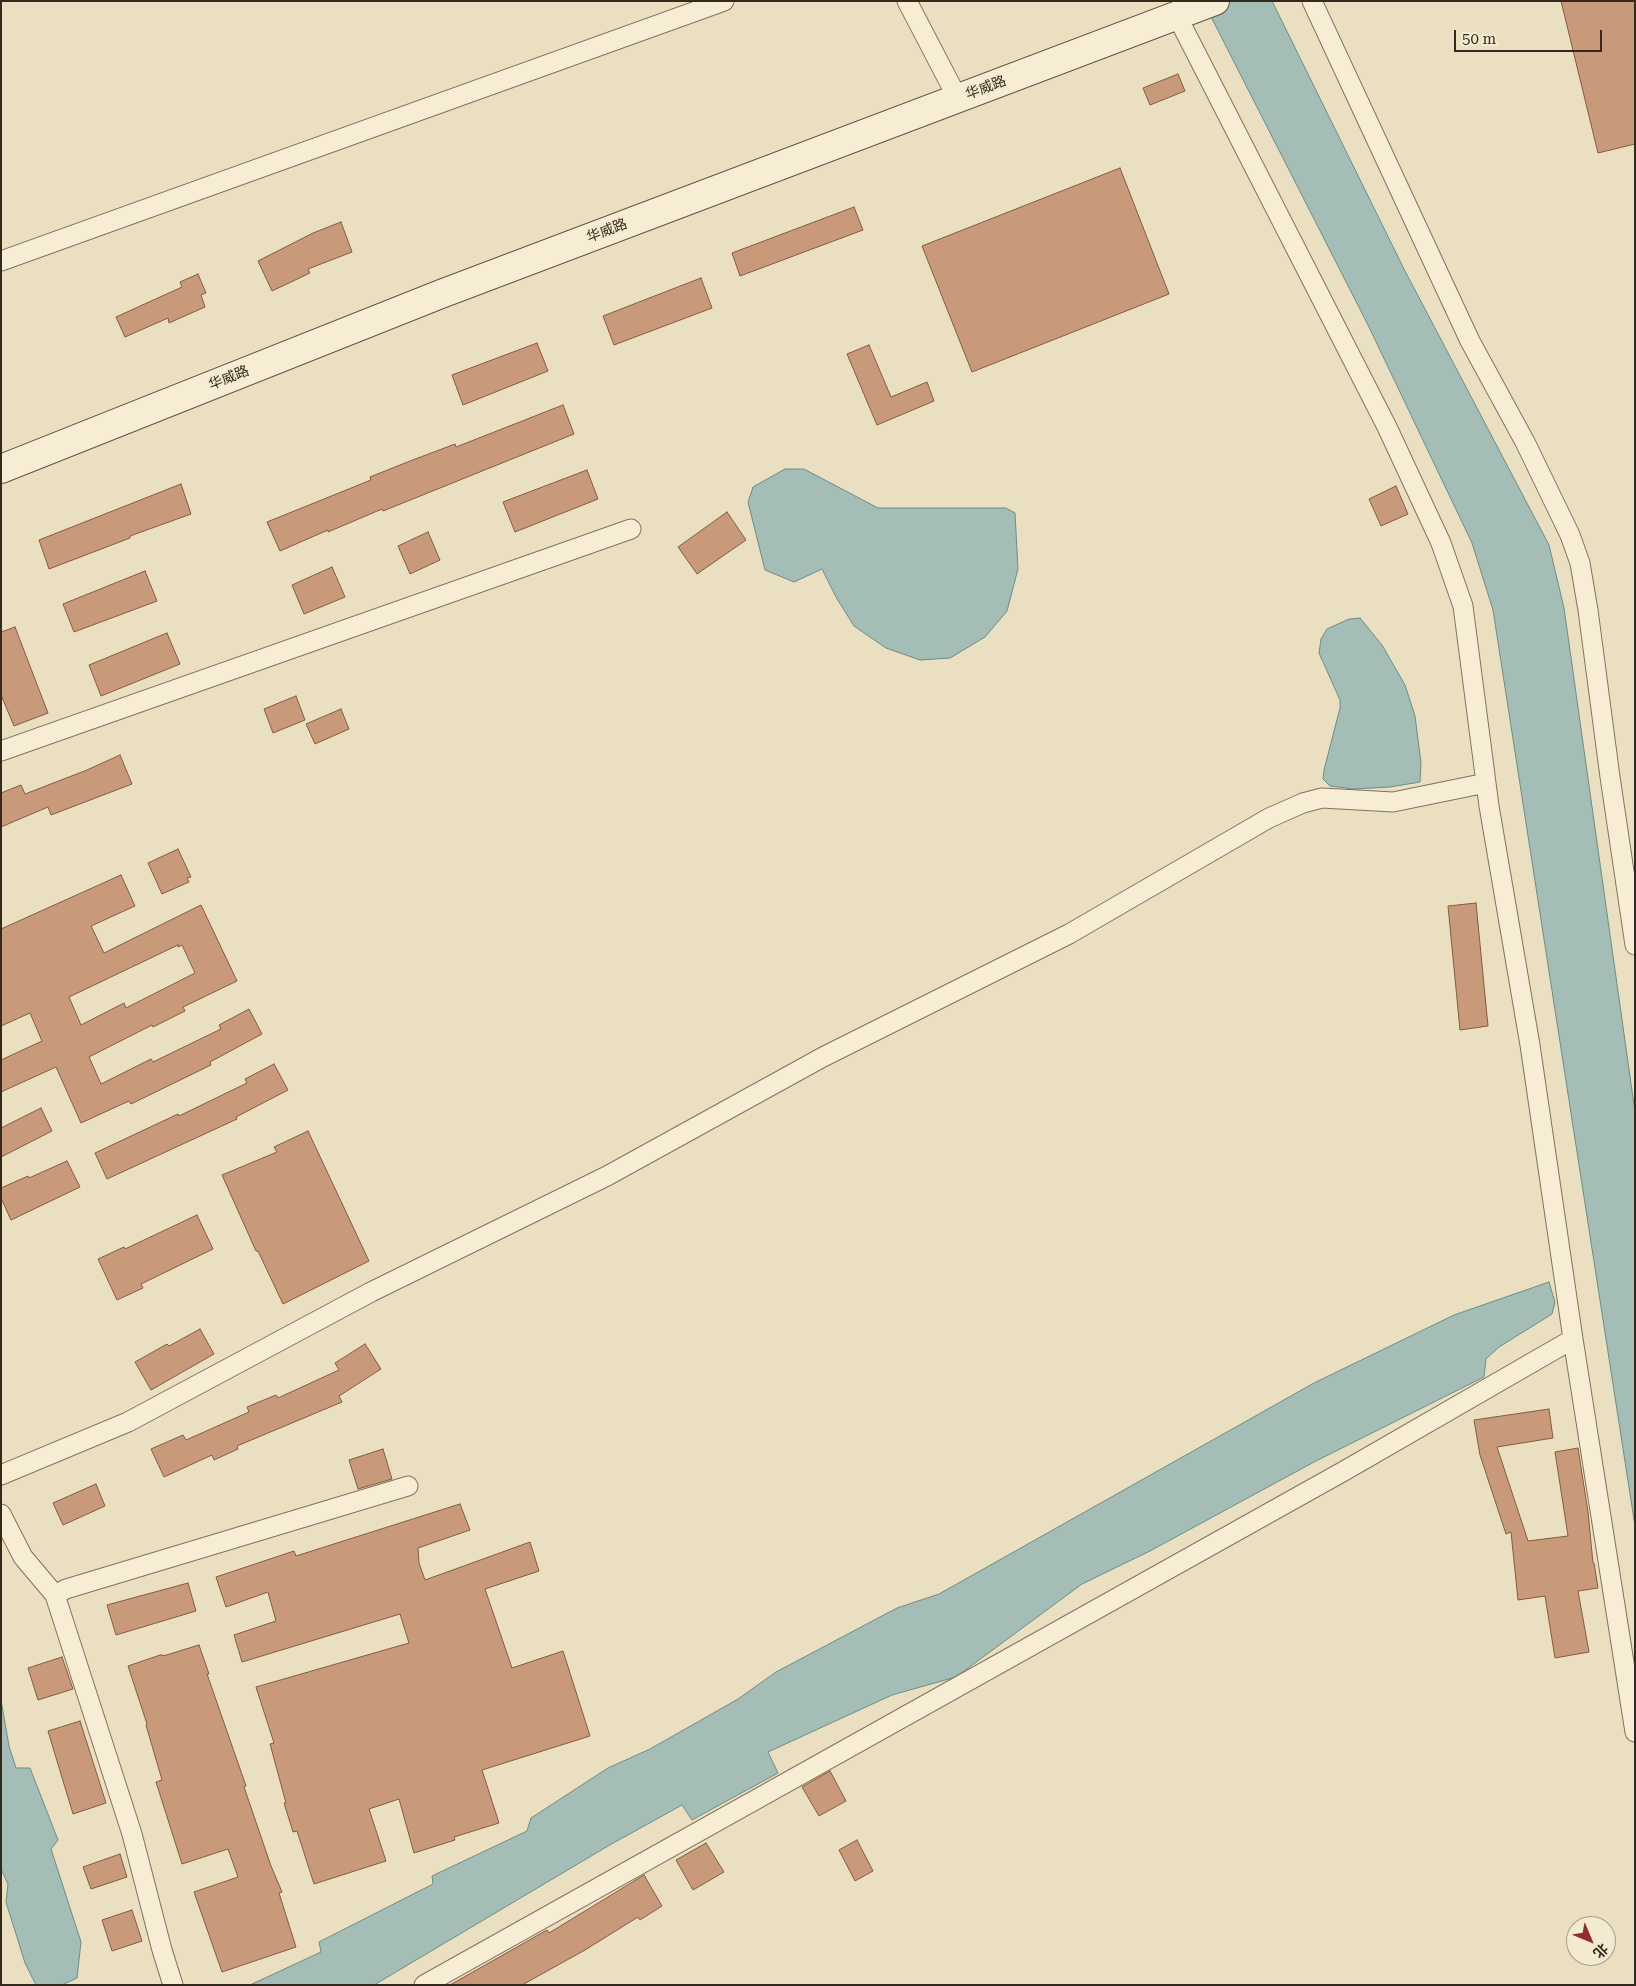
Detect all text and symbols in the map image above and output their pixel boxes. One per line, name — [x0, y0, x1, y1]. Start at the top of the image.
scale bar — [1456, 20, 1604, 52]
text: 50 m — [1462, 30, 1496, 48]
street label: 华威路 — [963, 73, 1009, 103]
street label: 华威路 — [584, 216, 630, 246]
street label: 华威路 — [206, 362, 252, 394]
north arrow — [1566, 1916, 1616, 1966]
text: 北 — [1590, 1940, 1612, 1962]

